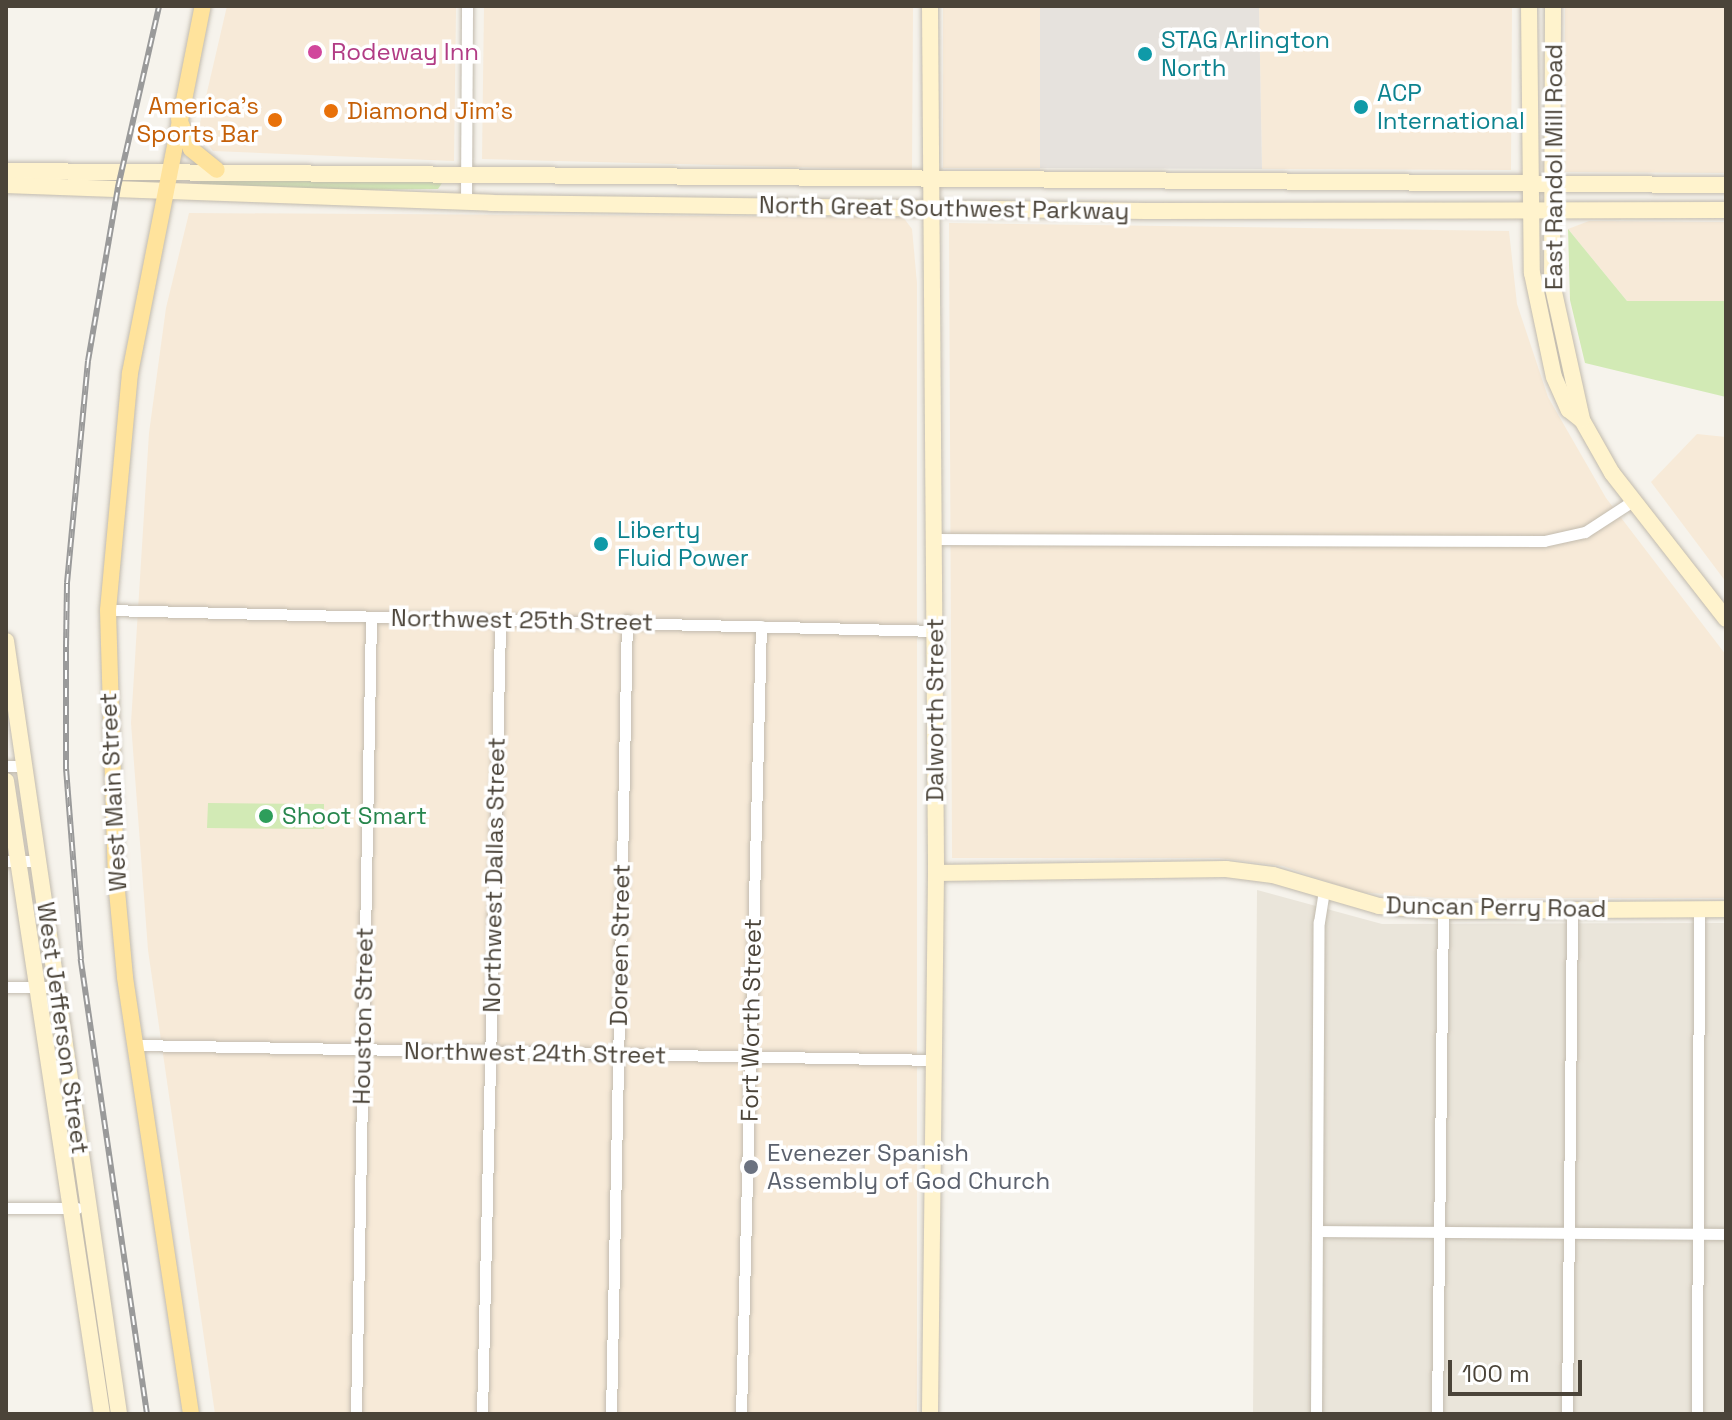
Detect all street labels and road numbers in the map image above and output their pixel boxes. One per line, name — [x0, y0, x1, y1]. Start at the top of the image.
street label: East Randol Mill Road — [1540, 44, 1568, 290]
street label: North Great Southwest Parkway — [759, 190, 1129, 226]
street label: Northwest 25th Street — [391, 603, 653, 637]
street label: Dalworth Street — [921, 618, 949, 802]
street label: West Main Street — [93, 692, 133, 892]
street label: Northwest Dallas Street — [477, 737, 511, 1013]
street label: Doreen Street — [604, 864, 636, 1026]
street label: Duncan Perry Road — [1386, 891, 1606, 923]
street label: West Jefferson Street — [31, 900, 95, 1156]
street label: Fort Worth Street — [735, 918, 767, 1122]
street label: Houston Street — [347, 927, 379, 1105]
street label: Northwest 24th Street — [404, 1036, 666, 1070]

